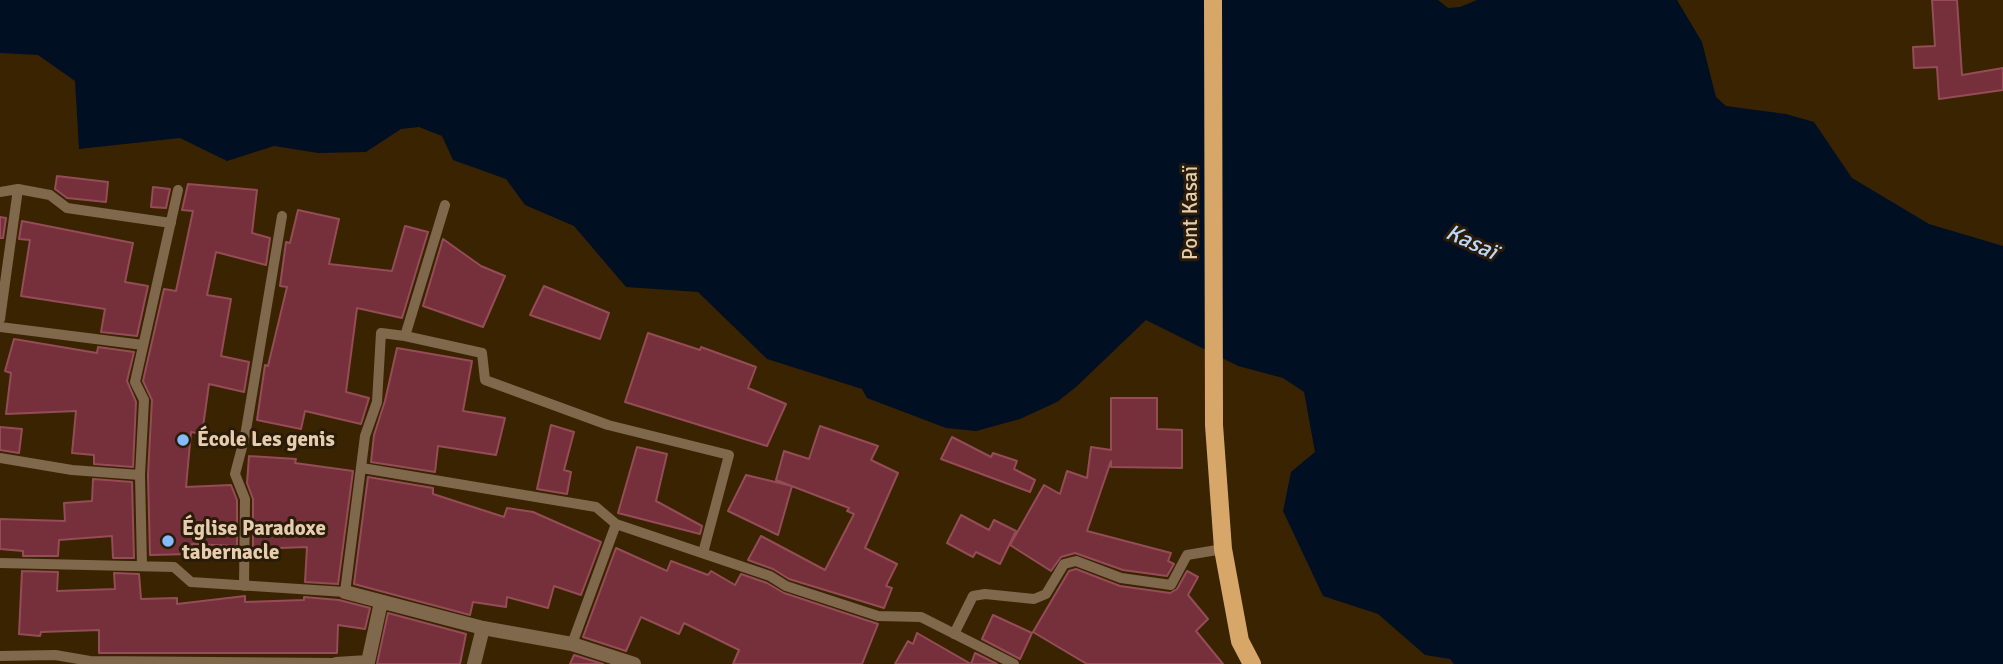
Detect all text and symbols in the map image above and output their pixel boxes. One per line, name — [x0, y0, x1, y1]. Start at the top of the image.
street label: Pont Kasaï — [1178, 166, 1204, 260]
water label: Kasaï — [1441, 219, 1501, 267]
place label: École Les genis — [197, 427, 335, 453]
marker: École Les genis — [175, 432, 191, 448]
place label: Église Paradoxe tabernacle — [182, 516, 326, 566]
marker: Église Paradoxe tabernacle — [160, 533, 176, 549]

